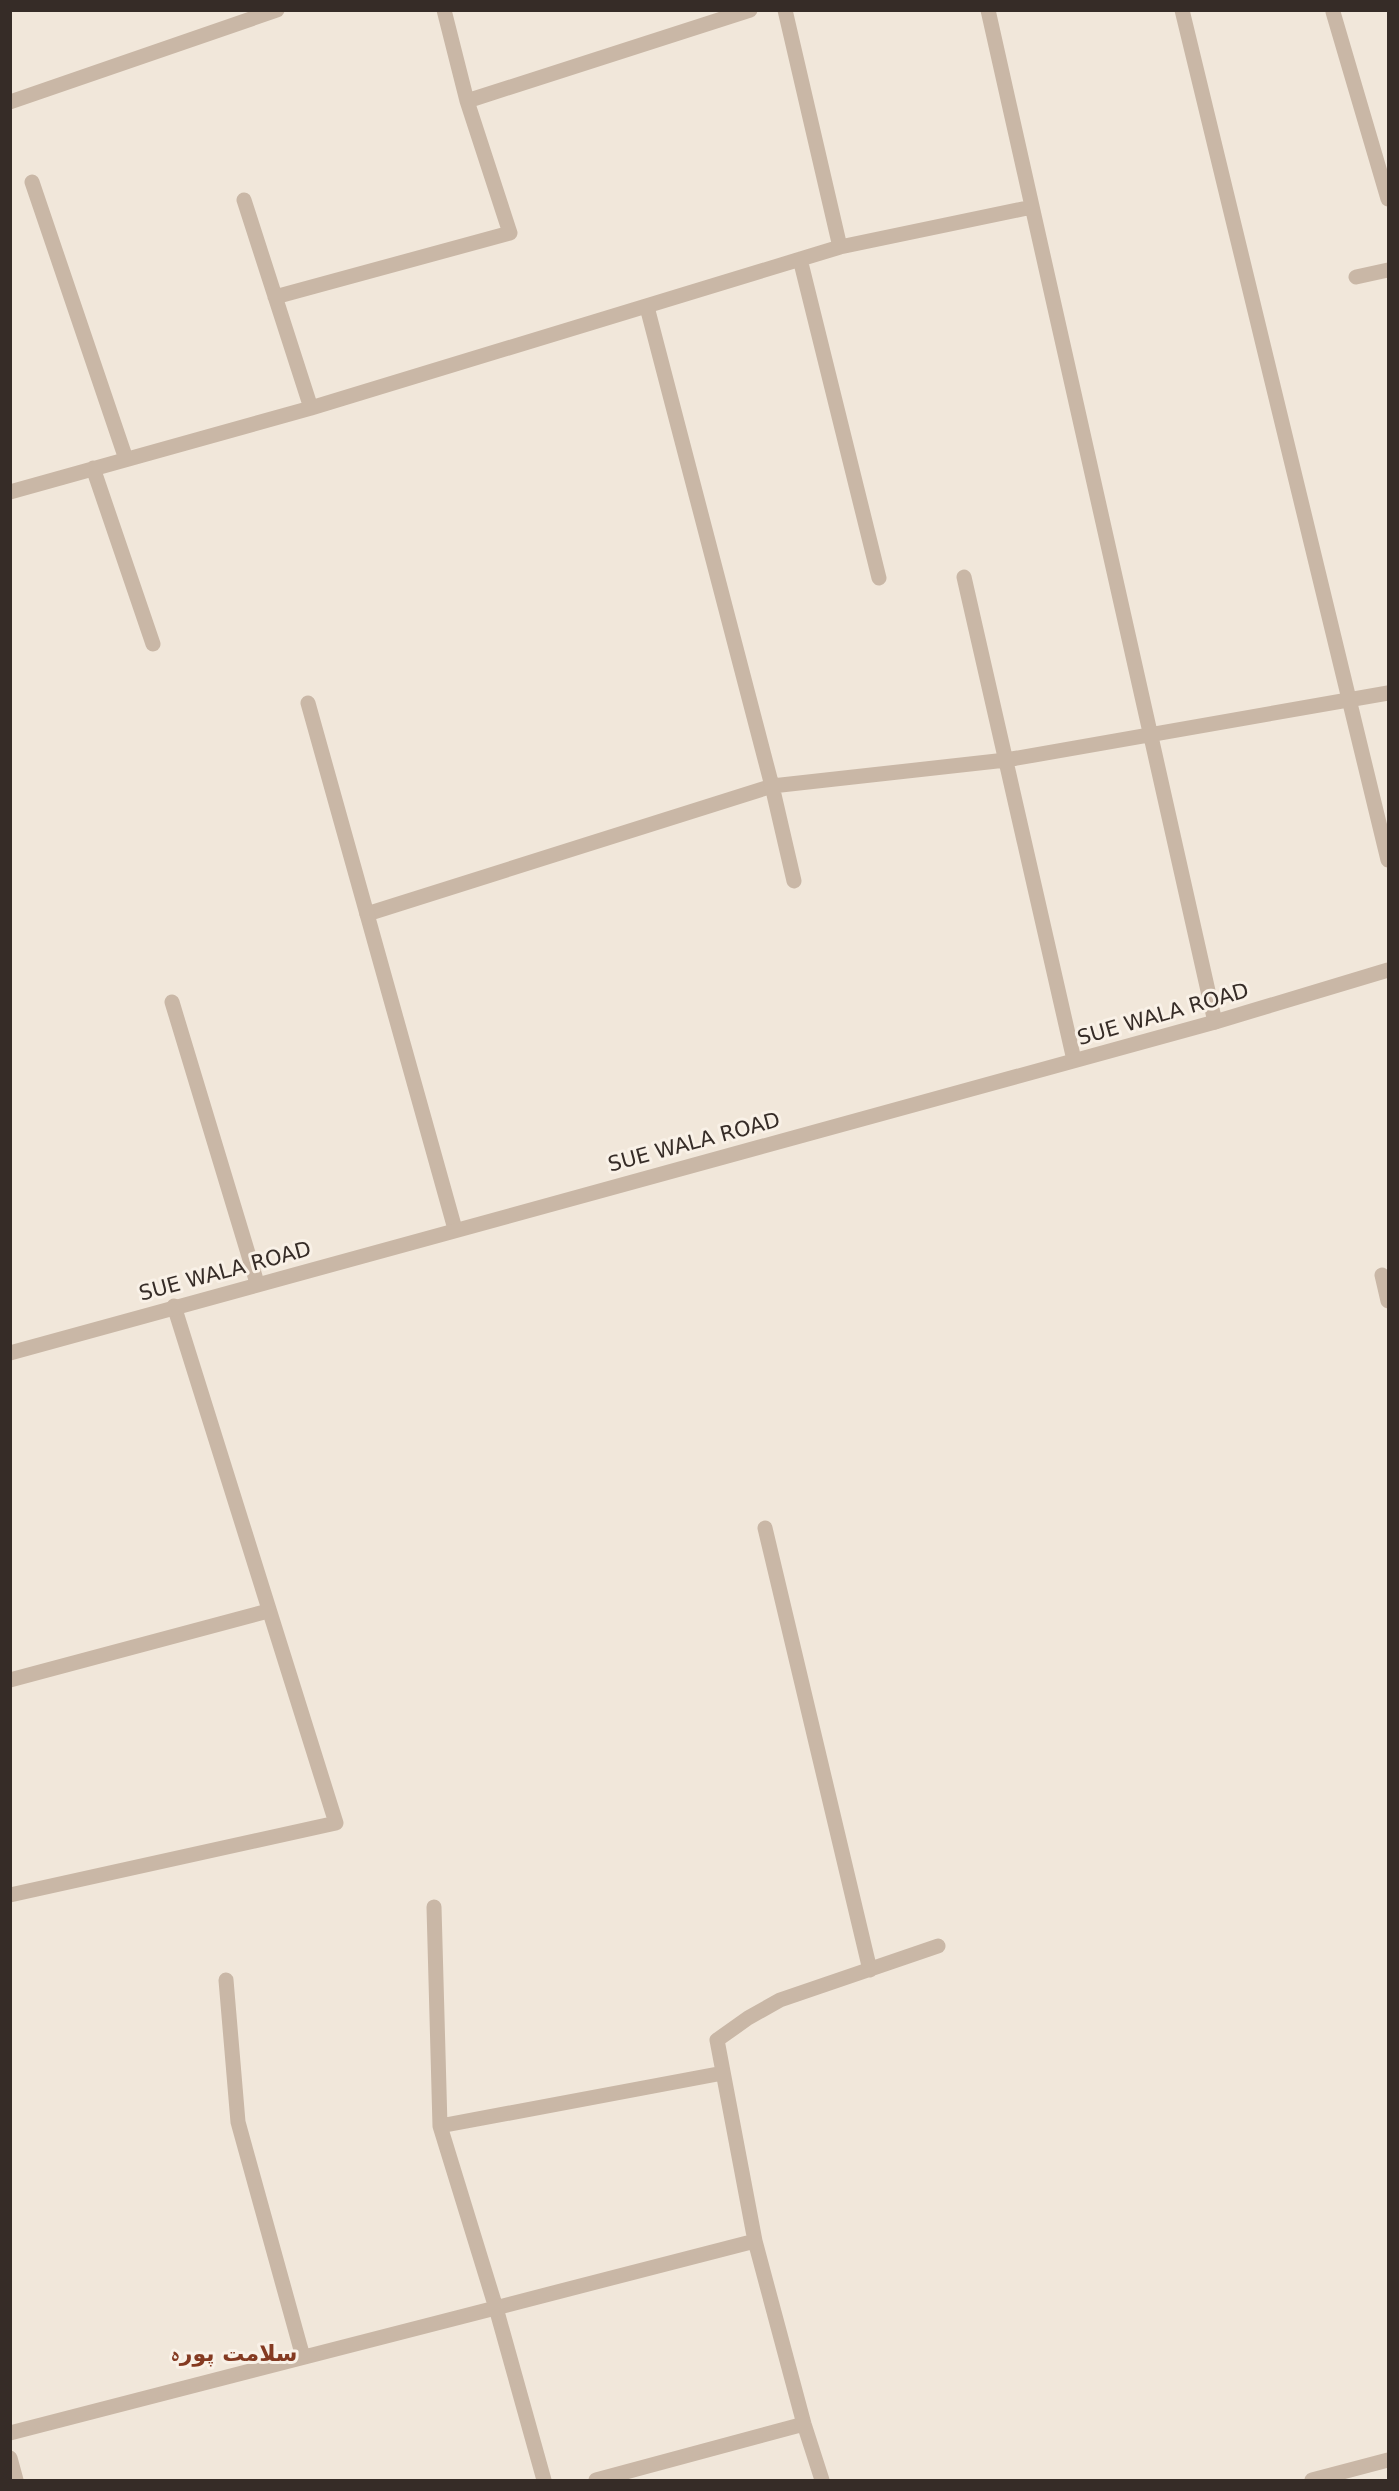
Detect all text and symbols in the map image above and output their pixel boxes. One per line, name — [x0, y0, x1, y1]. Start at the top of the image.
street label: SUE WALA ROAD — [1075, 978, 1251, 1050]
street label: SUE WALA ROAD — [605, 1107, 783, 1177]
street label: SUE WALA ROAD — [136, 1236, 314, 1306]
district label: سلامت پورہ — [171, 2341, 297, 2367]

